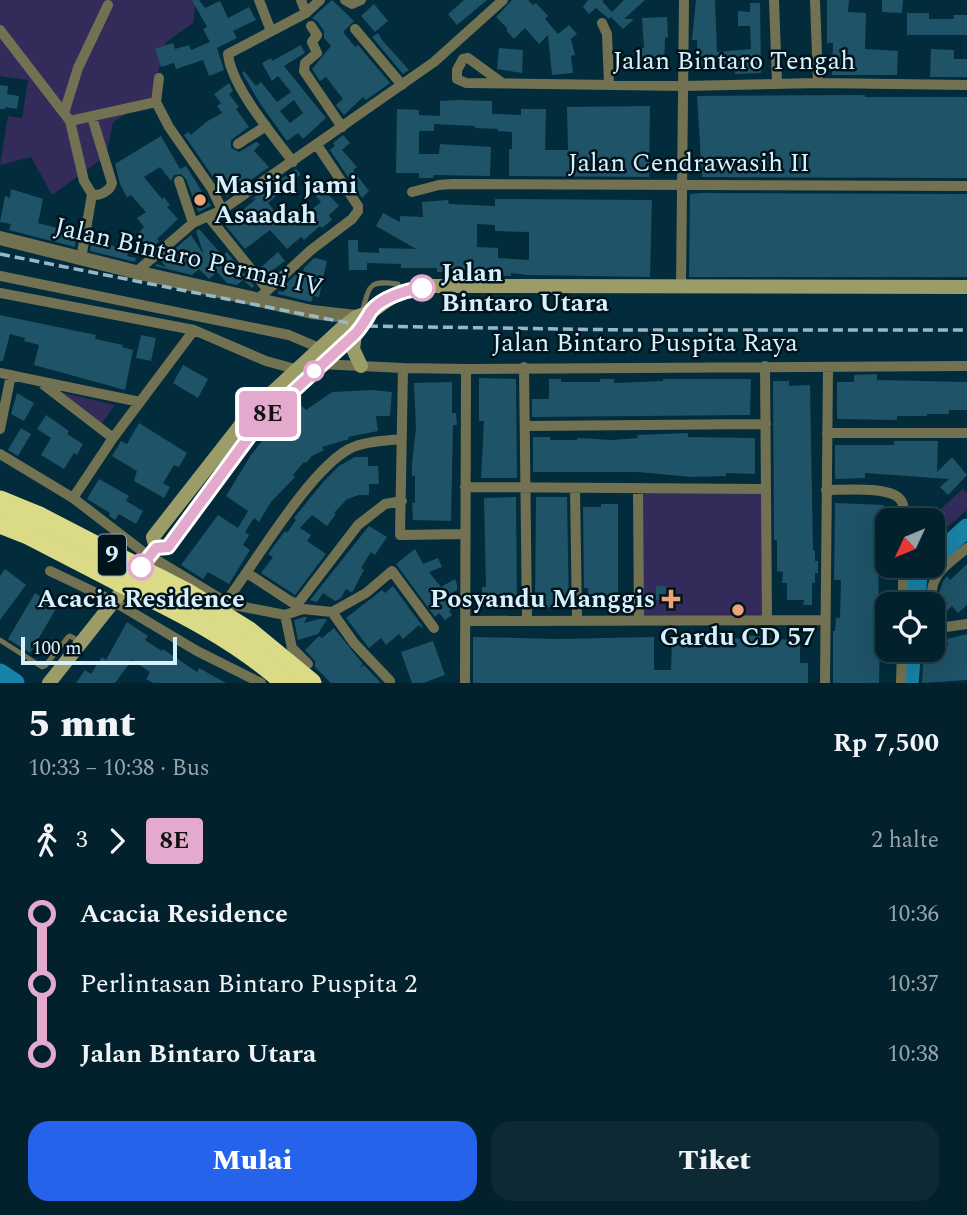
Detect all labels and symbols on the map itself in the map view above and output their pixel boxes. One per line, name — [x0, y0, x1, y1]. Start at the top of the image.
street label: Jalan Bintaro Tengah — [613, 41, 855, 81]
street label: Jalan Cendrawasih II — [568, 143, 810, 183]
place label: Masjid jami Asaadah — [214, 165, 358, 235]
marker: Masjid jami Asaadah — [192, 192, 208, 208]
street label: Jalan Bintaro Permai IV — [51, 207, 327, 307]
place label: Jalan Bintaro Utara — [441, 253, 609, 323]
marker: Jalan Bintaro Utara — [409, 275, 435, 301]
street label: Jalan Bintaro Puspita Raya — [492, 323, 798, 363]
unlabelled marker — [304, 361, 324, 381]
line badge: 8E — [236, 391, 300, 437]
north arrow — [875, 508, 945, 578]
road number: 9 — [98, 534, 126, 576]
marker: Acacia Residence — [128, 554, 154, 580]
place label: Acacia Residence — [37, 579, 245, 619]
place label: Posyandu Manggis — [430, 579, 655, 619]
marker: Posyandu Manggis — [661, 589, 681, 609]
marker: Gardu CD 57 — [730, 602, 746, 618]
place label: Gardu CD 57 — [660, 617, 816, 657]
scale bar — [21, 634, 177, 666]

